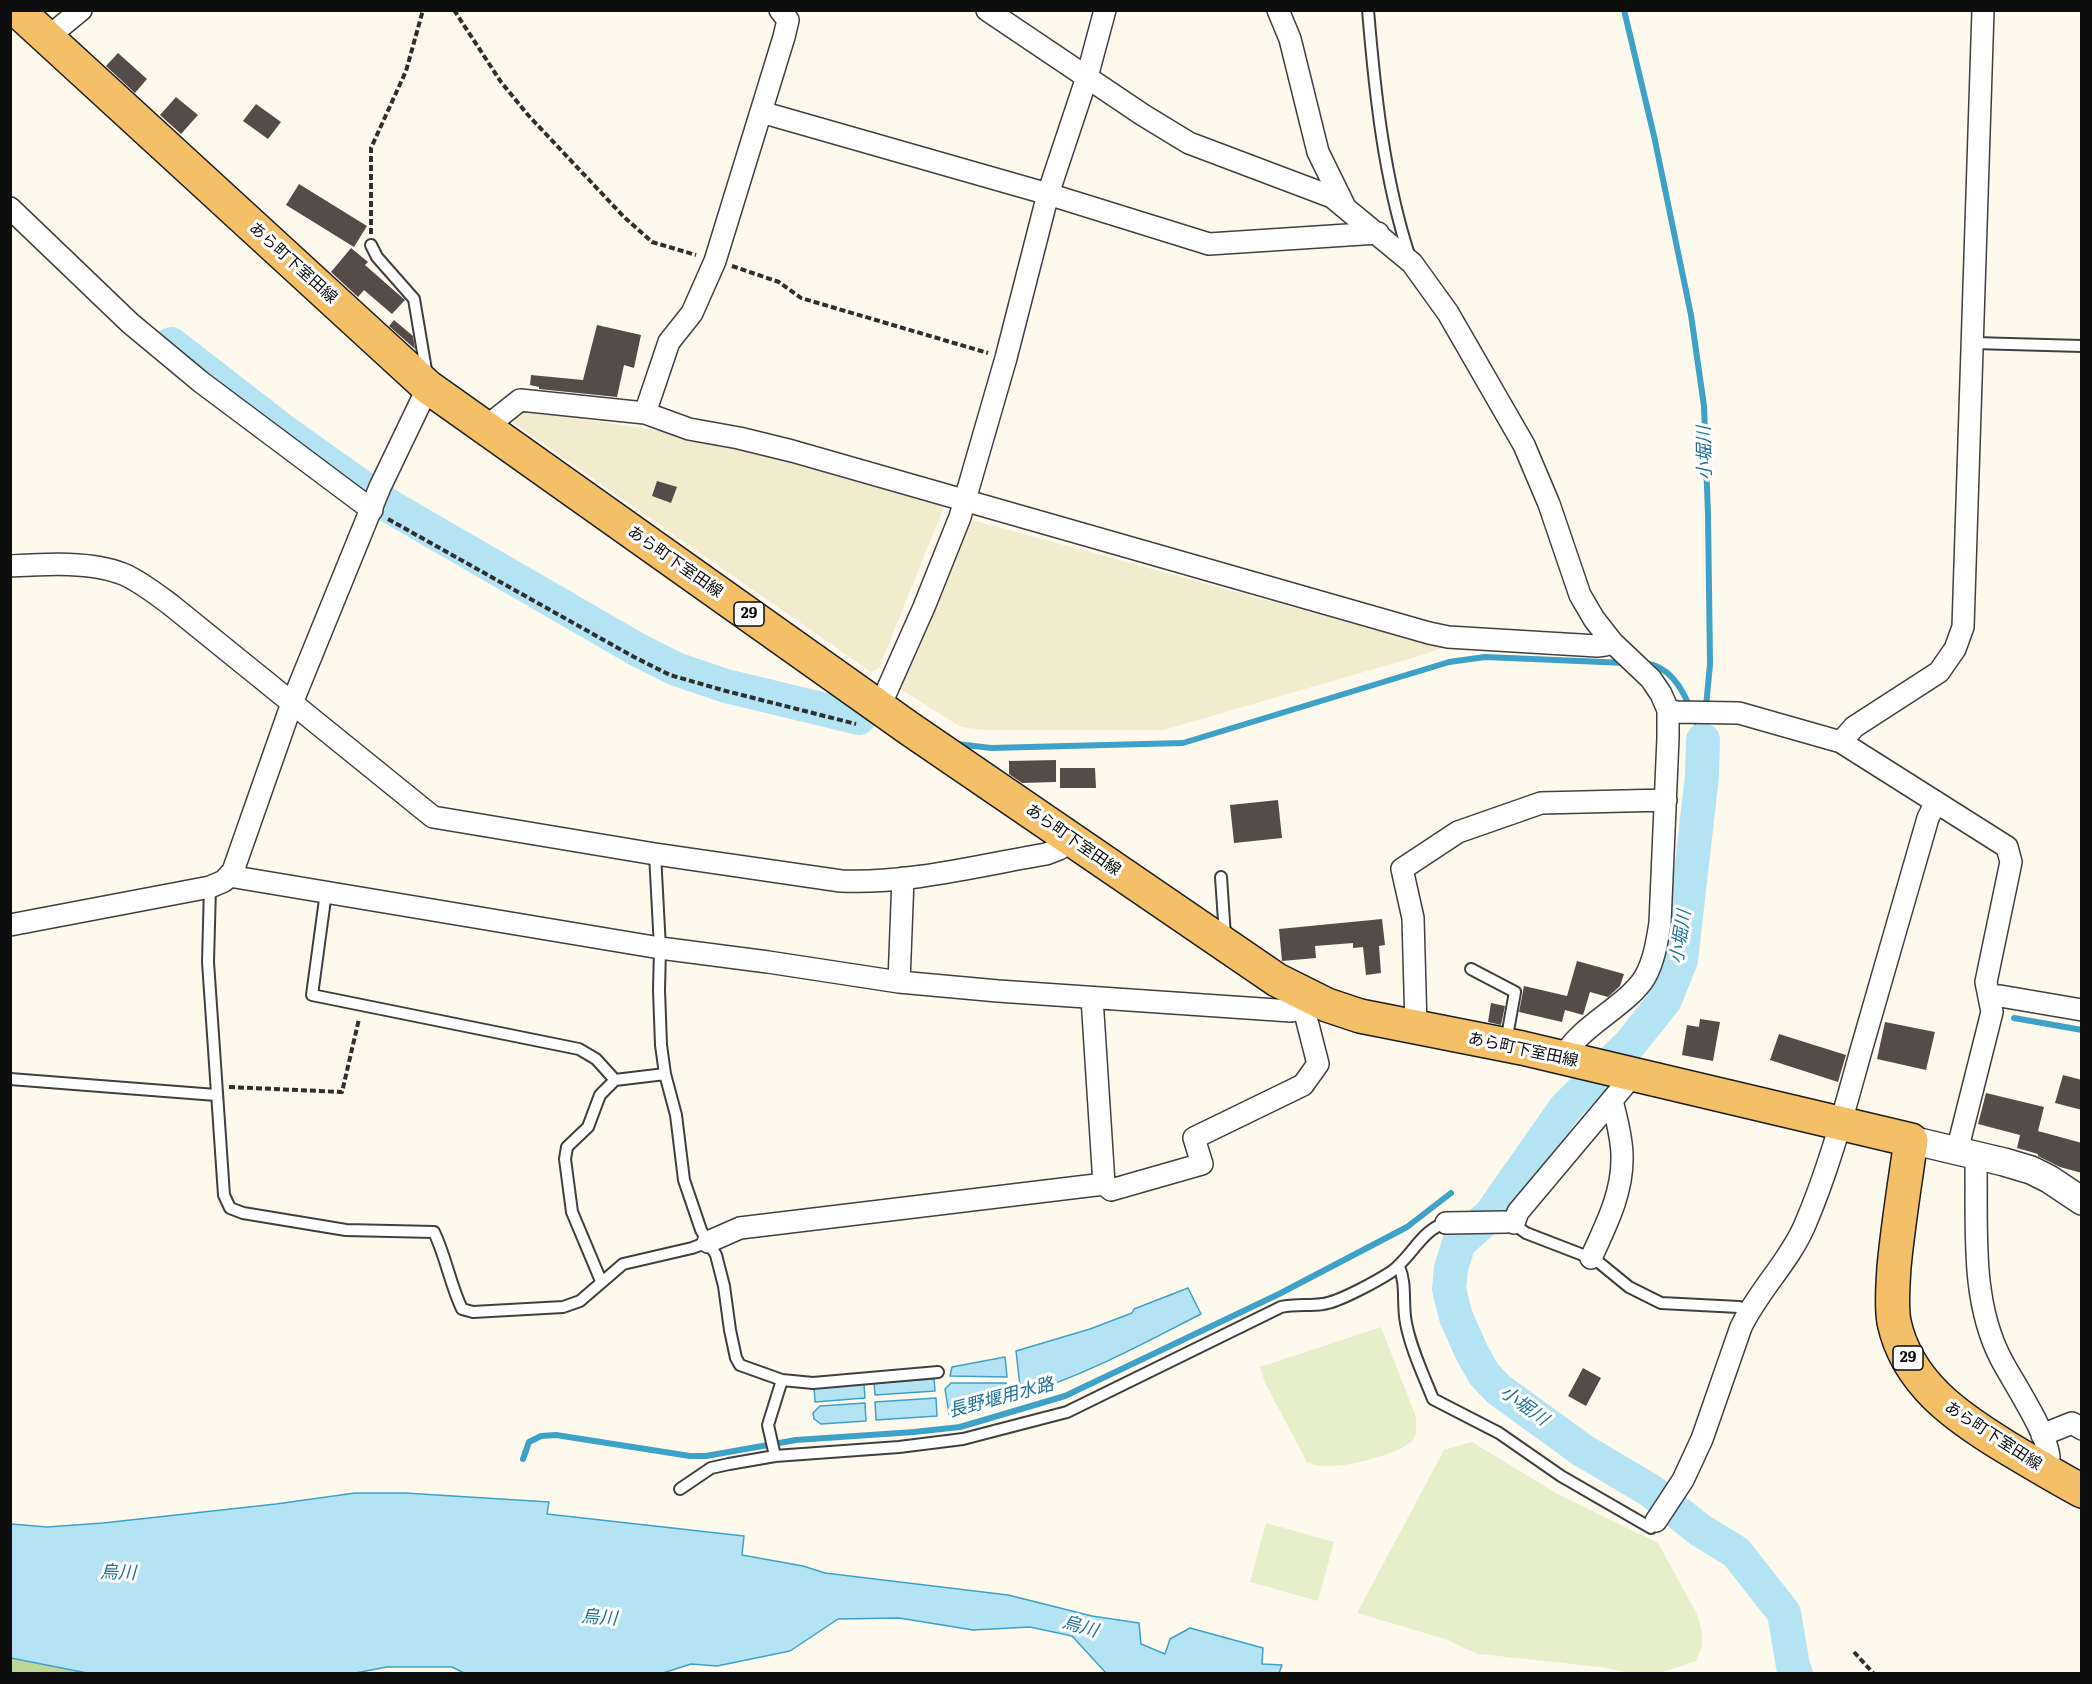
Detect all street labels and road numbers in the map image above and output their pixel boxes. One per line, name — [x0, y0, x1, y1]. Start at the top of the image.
street label: あら町下室田線 — [245, 218, 341, 308]
street label: あら町下室田線 — [624, 522, 726, 602]
road number: 29 — [734, 602, 764, 626]
street label: あら町下室田線 — [1022, 800, 1124, 880]
street label: あら町下室田線 — [1466, 1029, 1580, 1071]
road number: 29 — [1893, 1346, 1923, 1370]
street label: あら町下室田線 — [1941, 1397, 2045, 1475]

